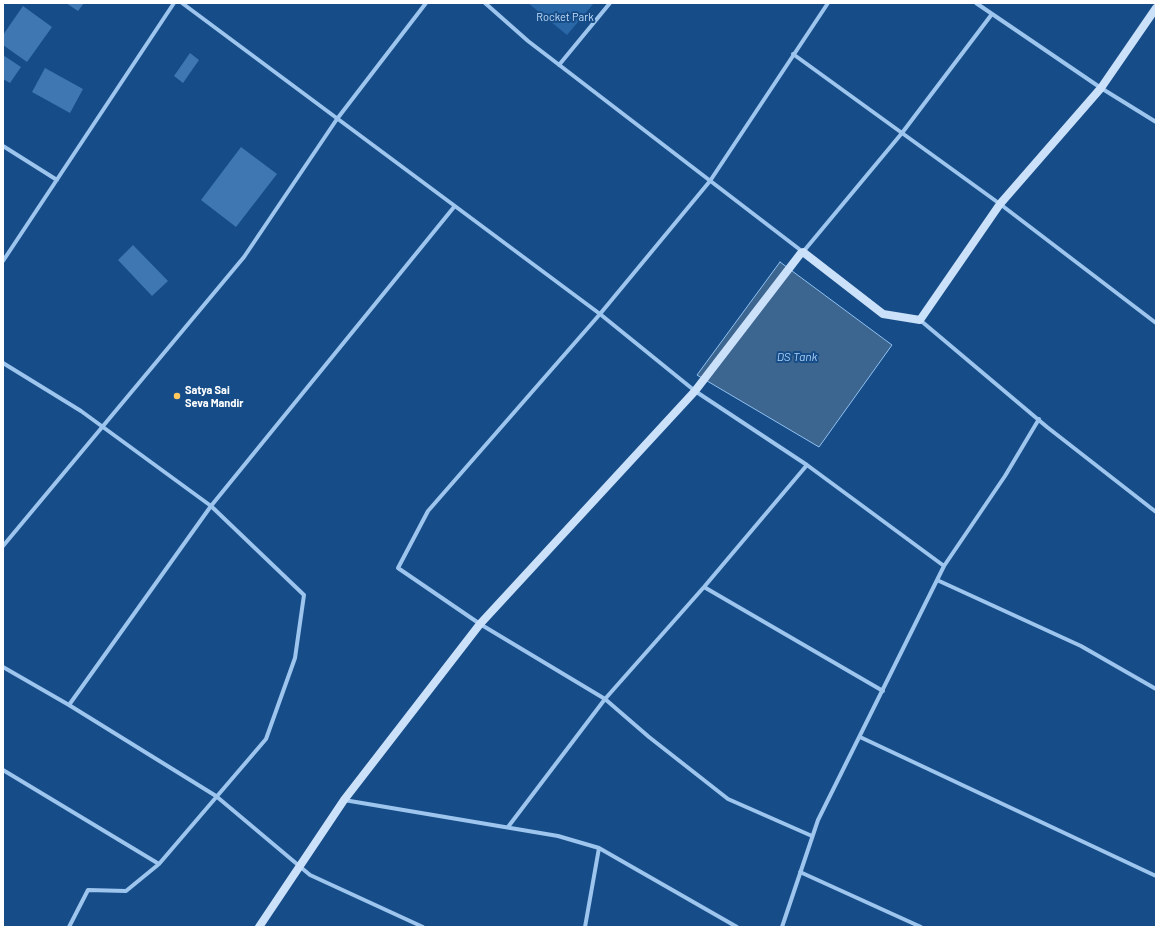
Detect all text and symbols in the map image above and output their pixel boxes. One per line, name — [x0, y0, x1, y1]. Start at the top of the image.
park label: Rocket Park — [536, 10, 594, 24]
water label: DS Tank — [777, 350, 817, 364]
place label: Satya Sai Seva Mandir — [185, 383, 244, 409]
marker: Satya Sai Seva Mandir — [172, 391, 182, 401]

